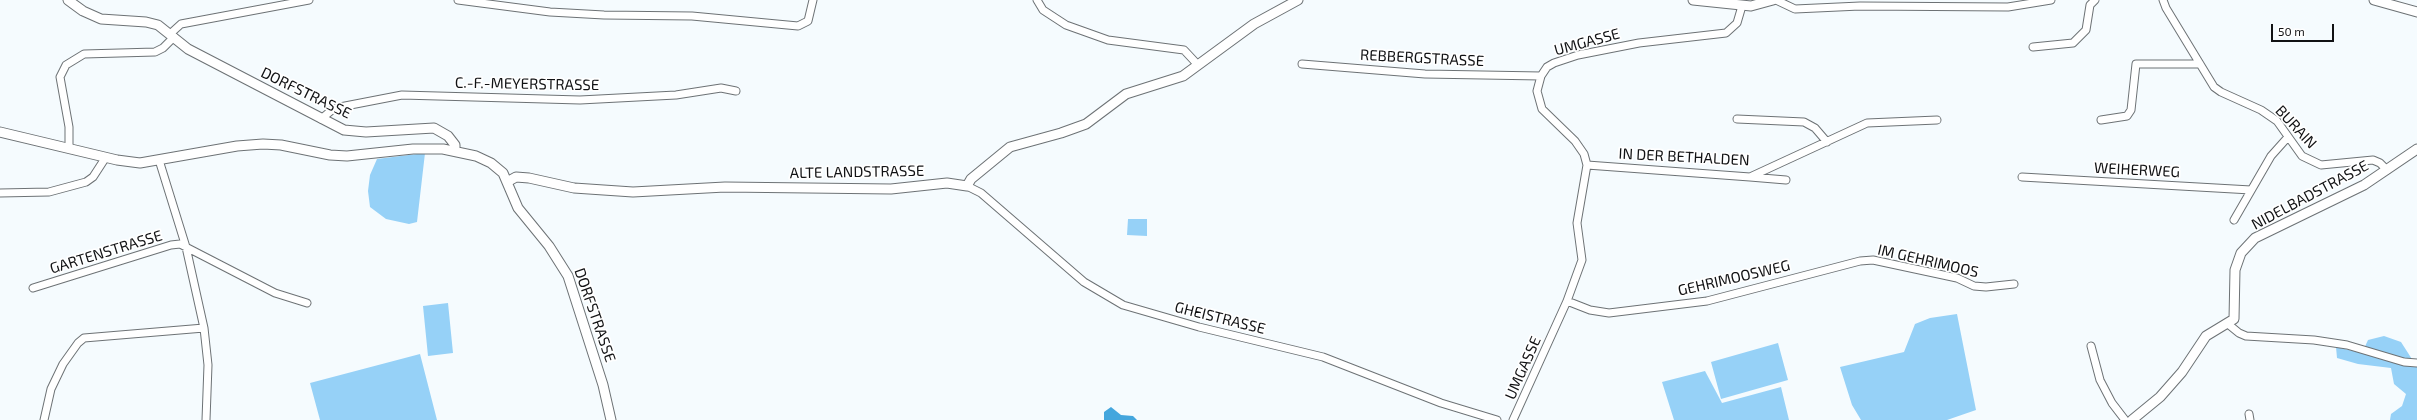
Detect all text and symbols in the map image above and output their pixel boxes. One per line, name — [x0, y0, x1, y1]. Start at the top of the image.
scale bar — [2273, 16, 2336, 42]
text: 50 m — [2278, 24, 2305, 38]
street label: UMGASSE — [1552, 25, 1622, 59]
street label: REBBERGSTRASSE — [1359, 46, 1485, 70]
street label: DORFSTRASSE — [258, 63, 354, 123]
street label: C.-F.-MEYERSTRASSE — [455, 74, 599, 94]
street label: BURAIN — [2272, 102, 2320, 152]
street label: IN DER BETHALDEN — [1618, 145, 1750, 169]
street label: NIDELBADSTRASSE — [2248, 157, 2372, 233]
street label: WEIHERWEG — [2093, 159, 2181, 181]
street label: ALTE LANDSTRASSE — [790, 162, 924, 182]
street label: GARTENSTRASSE — [48, 226, 164, 278]
street label: IM GEHRIMOOS — [1876, 241, 1980, 281]
street label: GEHRIMOOSWEG — [1676, 256, 1792, 300]
street label: DORFSTRASSE — [570, 266, 620, 364]
street label: GHEISTRASSE — [1173, 298, 1267, 338]
street label: UMGASSE — [1501, 334, 1545, 402]

